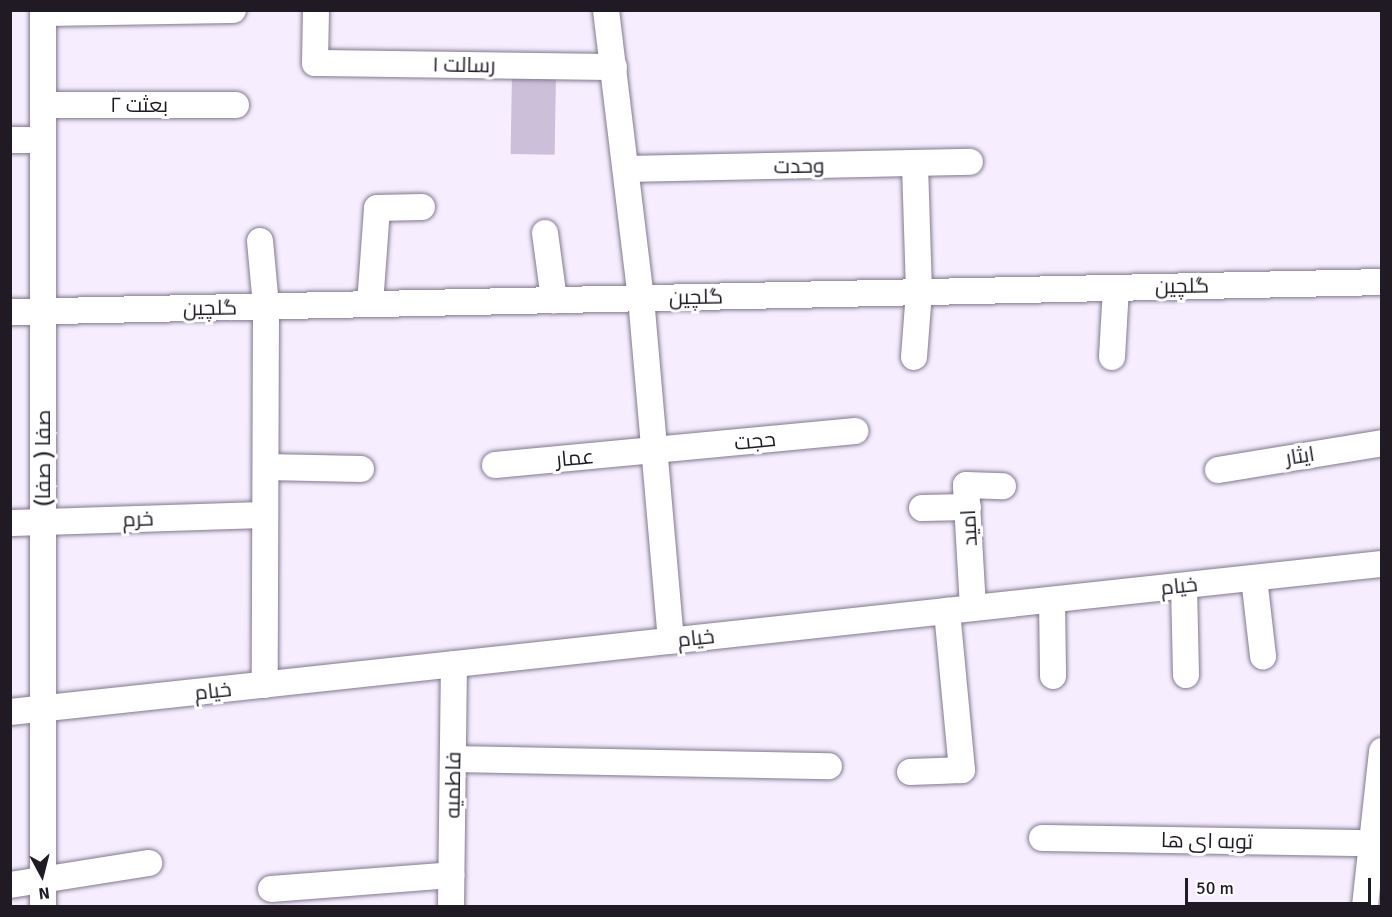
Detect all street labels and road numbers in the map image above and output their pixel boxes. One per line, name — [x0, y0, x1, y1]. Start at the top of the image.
street label: رسالت ۱ — [432, 52, 496, 78]
street label: بعثت ۲ — [110, 92, 168, 118]
street label: وحدت — [773, 153, 825, 179]
street label: گلچین — [1155, 273, 1209, 299]
street label: گلچین — [669, 284, 723, 310]
street label: گلچین — [183, 295, 237, 321]
street label: صفا ( صفا) — [30, 410, 56, 506]
street label: حجت — [733, 426, 777, 456]
street label: ایثار — [1284, 441, 1316, 471]
street label: عمار — [555, 444, 595, 472]
street label: خرم — [122, 506, 154, 532]
street label: امید — [955, 509, 983, 547]
street label: خیام — [1159, 572, 1199, 600]
street label: خیام — [676, 624, 716, 652]
street label: خیام — [193, 677, 233, 705]
street label: فاطمیه — [440, 751, 466, 819]
street label: توبه ای ها — [1161, 828, 1253, 854]

